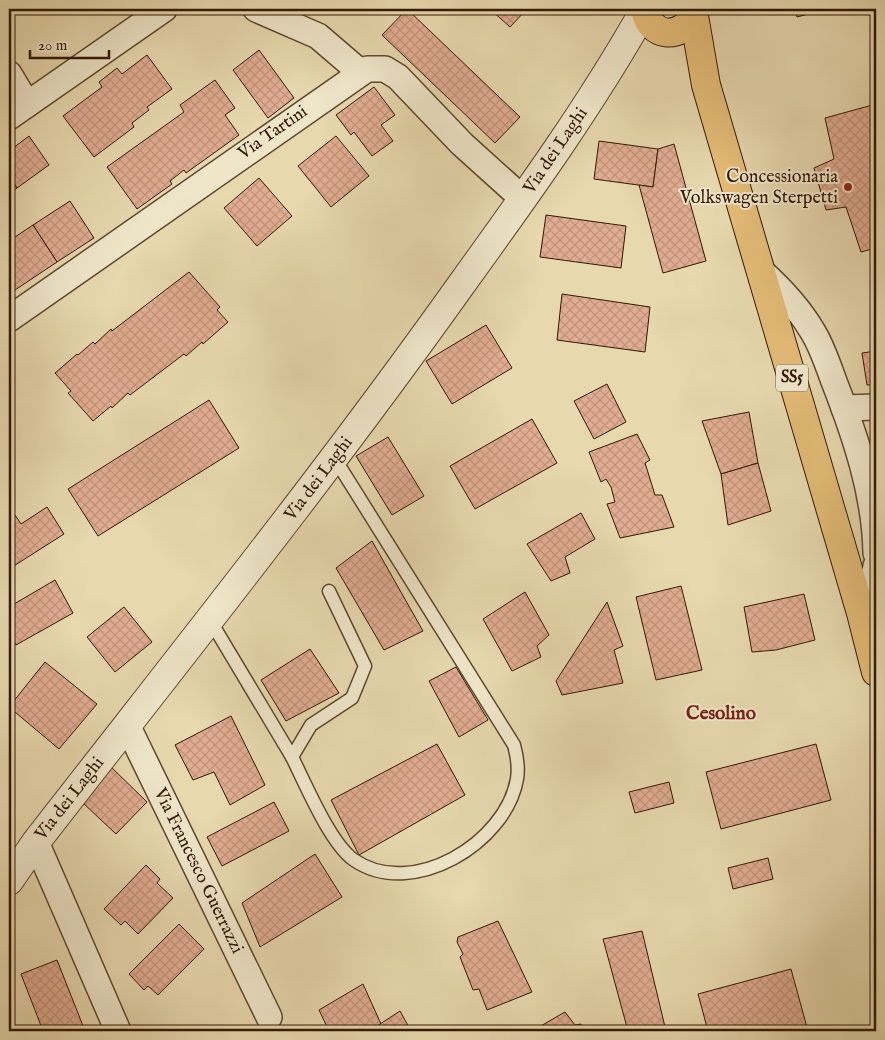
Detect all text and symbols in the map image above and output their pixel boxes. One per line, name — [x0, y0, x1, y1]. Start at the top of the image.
scale bar — [30, 28, 109, 60]
text: 20 m — [38, 36, 68, 55]
street label: Via Tartini — [233, 101, 312, 166]
street label: Via dei Laghi — [518, 103, 593, 200]
place label: Concessionaria Volkswagen Sterpetti — [679, 166, 838, 210]
marker: Concessionaria Volkswagen Sterpetti — [842, 181, 854, 193]
road number: SS5 — [776, 364, 808, 392]
street label: Via dei Laghi — [279, 432, 358, 527]
district label: Cesolino — [686, 702, 756, 726]
street label: Via dei Laghi — [30, 753, 110, 846]
street label: Via Francesco Guerrazzi — [147, 783, 248, 958]

